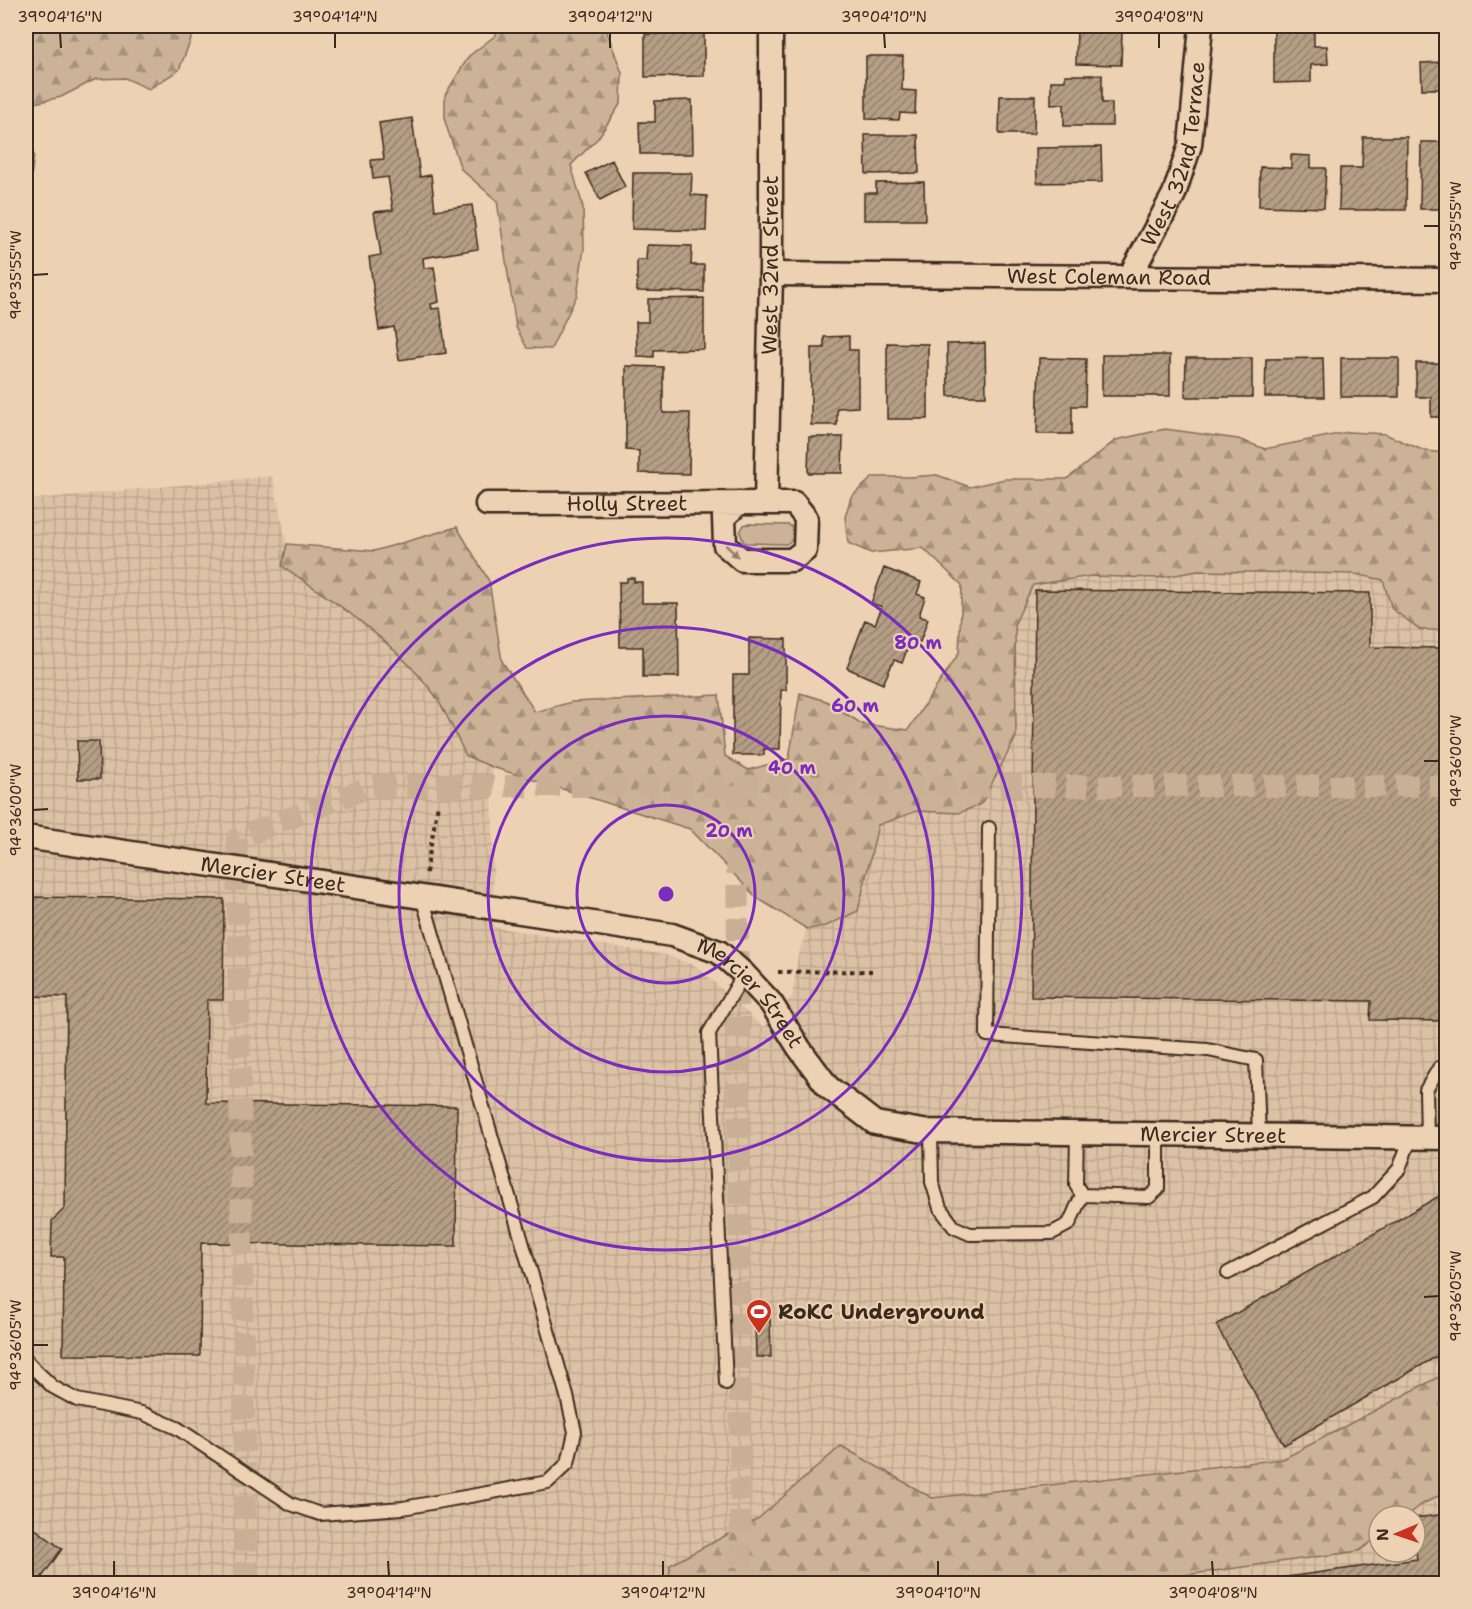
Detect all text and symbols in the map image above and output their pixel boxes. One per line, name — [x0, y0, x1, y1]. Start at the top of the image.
text: 39°04'16"N — [18, 7, 102, 27]
text: 39°04'14"N — [292, 7, 378, 27]
text: 39°04'12"N — [567, 7, 653, 27]
text: 39°04'10"N — [841, 7, 927, 27]
text: 39°04'08"N — [1114, 7, 1204, 27]
street label: West 32nd Terrace — [1135, 60, 1212, 251]
street label: West 32nd Street — [755, 175, 785, 355]
text: 94°35'55"W — [1446, 181, 1466, 271]
text: 94°35'55"W — [6, 230, 26, 320]
street label: West Coleman Road — [1007, 262, 1211, 292]
street label: Holly Street — [566, 489, 688, 518]
one-way arrow — [725, 544, 740, 558]
text: 80 m — [894, 631, 942, 655]
text: 60 m — [831, 694, 879, 718]
text: 94°36'00"W — [1446, 715, 1466, 807]
text: 40 m — [768, 756, 816, 780]
text: 94°36'00"W — [6, 764, 26, 856]
text: 20 m — [705, 819, 753, 843]
street label: Mercier Street — [199, 850, 348, 899]
centre of rings — [656, 884, 676, 904]
street label: Mercier Street — [693, 931, 810, 1054]
street label: Mercier Street — [1140, 1120, 1287, 1150]
text: 94°36'05"W — [1446, 1250, 1466, 1342]
sports icon: RoKC Underground — [744, 1297, 774, 1335]
place label: RoKC Underground — [778, 1298, 985, 1326]
text: 94°36'05"W — [6, 1299, 26, 1391]
north arrow — [1367, 1504, 1427, 1564]
text: N — [1372, 1528, 1393, 1541]
text: 39°04'16"N — [72, 1583, 156, 1603]
text: 39°04'14"N — [346, 1583, 432, 1603]
text: 39°04'12"N — [620, 1583, 706, 1603]
text: 39°04'10"N — [895, 1583, 981, 1603]
text: 39°04'08"N — [1168, 1583, 1258, 1603]

